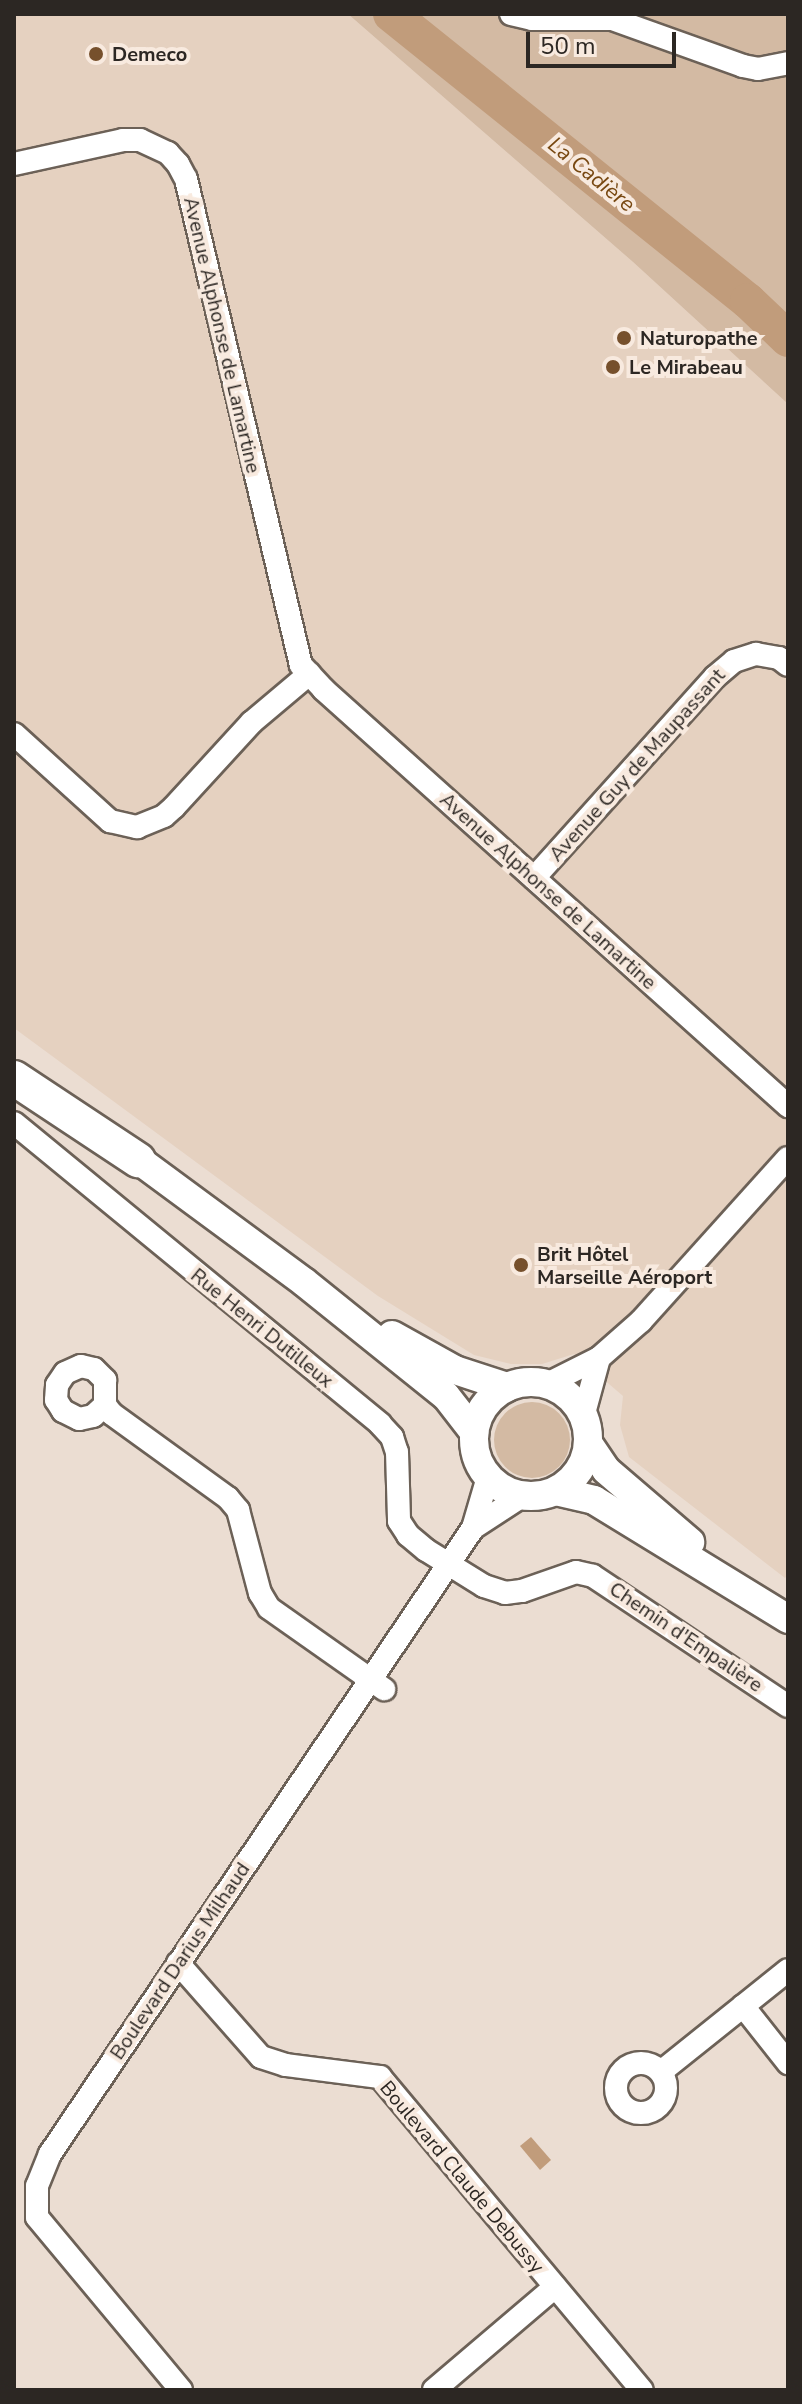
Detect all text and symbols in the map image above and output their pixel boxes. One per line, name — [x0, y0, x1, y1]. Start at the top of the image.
scale bar — [530, 16, 680, 66]
text: 50 m — [540, 30, 596, 62]
place label: Demeco — [112, 42, 187, 66]
marker: Demeco — [87, 45, 105, 63]
water label: La Cadière — [542, 132, 640, 218]
street label: Avenue Alphonse de Lamartine — [179, 195, 265, 475]
place label: Naturopathe — [640, 326, 758, 350]
marker: Naturopathe — [615, 329, 633, 347]
place label: Le Mirabeau — [629, 355, 743, 379]
marker: Le Mirabeau — [604, 358, 622, 376]
street label: Avenue Guy de Maupassant — [544, 664, 730, 866]
street label: Avenue Alphonse de Lamartine — [435, 788, 661, 994]
place label: Brit Hôtel Marseille Aéroport — [537, 1242, 712, 1289]
marker: Brit Hôtel Marseille Aéroport — [512, 1256, 530, 1274]
street label: Rue Henri Dutilleux — [186, 1263, 338, 1393]
street label: Chemin d'Empalière — [605, 1577, 767, 1697]
street label: Boulevard Darius Milhaud — [105, 1858, 255, 2064]
street label: Boulevard Claude Debussy — [375, 2076, 549, 2278]

